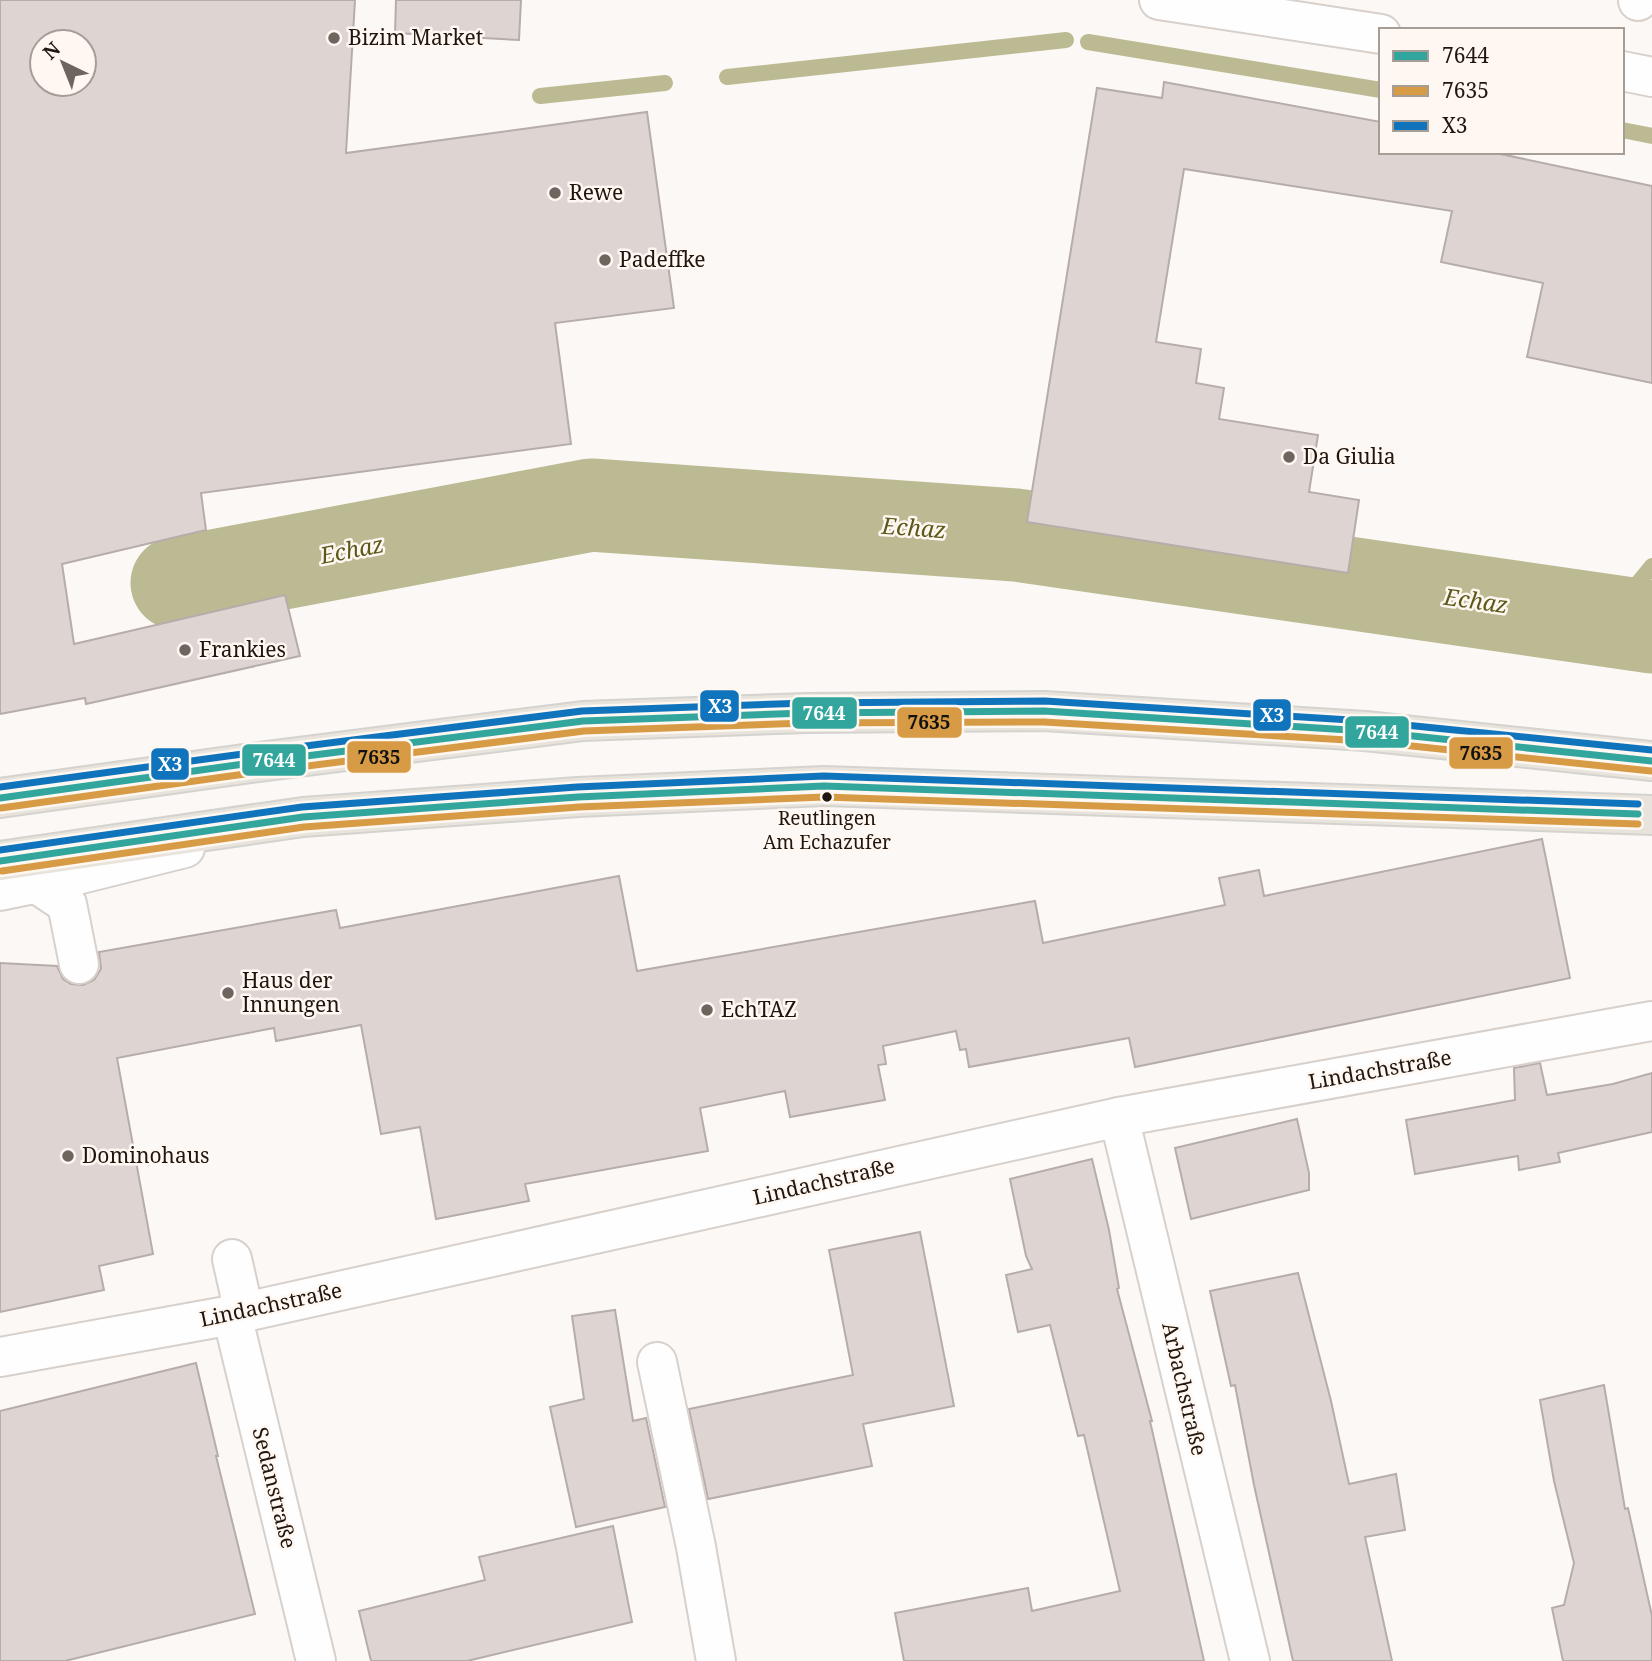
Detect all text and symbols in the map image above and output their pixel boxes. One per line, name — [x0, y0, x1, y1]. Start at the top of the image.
place label: Bizim Market — [348, 23, 483, 51]
north arrow — [28, 28, 98, 98]
legend — [1379, 28, 1624, 154]
marker: Bizim Market — [326, 30, 342, 46]
text: N — [37, 36, 66, 65]
text: 7644 — [1442, 41, 1489, 69]
text: 7635 — [1442, 76, 1489, 104]
text: X3 — [1442, 111, 1468, 139]
place label: Rewe — [569, 178, 623, 206]
marker: Rewe — [547, 185, 563, 201]
place label: Padeffke — [619, 245, 706, 273]
marker: Padeffke — [597, 252, 613, 268]
place label: Da Giulia — [1303, 442, 1396, 470]
marker: Da Giulia — [1281, 449, 1297, 465]
water label: Echaz — [880, 509, 947, 545]
water label: Echaz — [316, 527, 386, 571]
water label: Echaz — [1441, 580, 1510, 620]
place label: Frankies — [199, 635, 286, 663]
marker: Frankies — [177, 642, 193, 658]
line badge: X3 — [699, 689, 740, 723]
text: X3 — [708, 693, 732, 719]
line badge: 7644 — [791, 696, 858, 730]
line badge: X3 — [1252, 698, 1292, 732]
text: 7644 — [803, 700, 846, 726]
text: X3 — [1260, 702, 1284, 728]
line badge: 7635 — [896, 706, 963, 739]
text: 7635 — [908, 709, 950, 735]
line badge: 7644 — [1344, 715, 1410, 749]
text: 7644 — [1356, 719, 1399, 745]
line badge: 7635 — [1448, 736, 1514, 770]
line badge: 7635 — [346, 740, 412, 774]
text: 7635 — [1460, 740, 1502, 766]
line badge: 7644 — [241, 743, 307, 777]
text: 7635 — [358, 744, 400, 770]
line badge: X3 — [150, 747, 190, 781]
text: 7644 — [253, 747, 296, 773]
text: X3 — [158, 751, 182, 777]
marker: Reutlingen Am Echazufer — [820, 790, 834, 804]
place label: Reutlingen Am Echazufer — [763, 805, 891, 855]
place label: Haus der Innungen — [242, 966, 340, 1018]
marker: Haus der Innungen — [220, 985, 236, 1001]
place label: EchTAZ — [721, 995, 797, 1023]
marker: EchTAZ — [699, 1002, 715, 1018]
street label: Lindachstraße — [1306, 1043, 1454, 1095]
place label: Dominohaus — [82, 1141, 210, 1169]
marker: Dominohaus — [60, 1148, 76, 1164]
street label: Lindachstraße — [750, 1151, 897, 1211]
street label: Lindachstraße — [197, 1275, 344, 1333]
street label: Arbachstraße — [1156, 1319, 1214, 1458]
street label: Sedanstraße — [246, 1424, 304, 1551]

